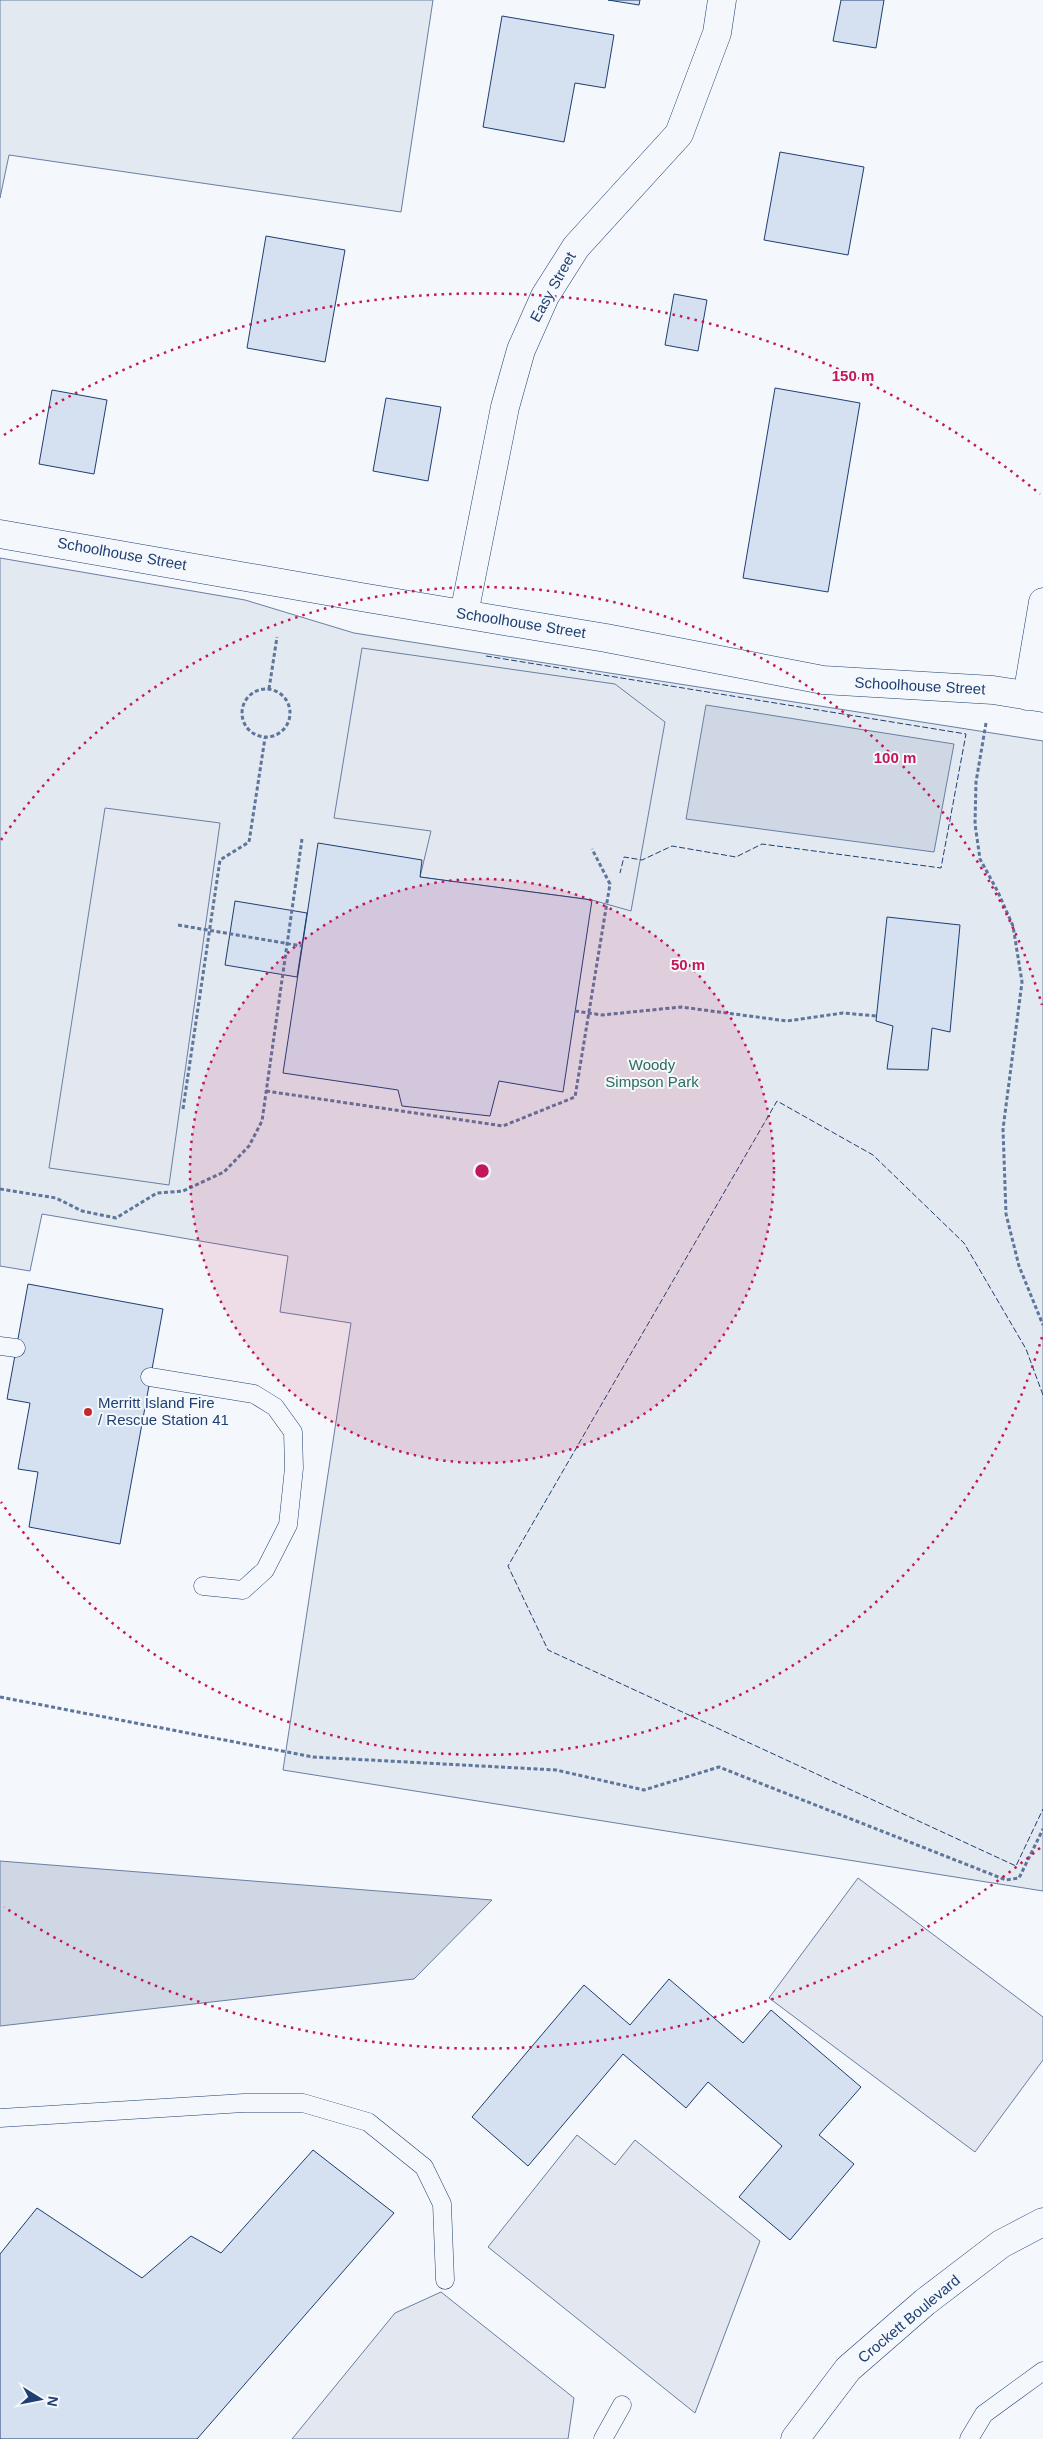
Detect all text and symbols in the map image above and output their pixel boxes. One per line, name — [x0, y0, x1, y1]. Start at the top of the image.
street label: Easy Street — [526, 248, 579, 325]
text: 150 m — [832, 367, 874, 384]
street label: Schoolhouse Street — [56, 534, 189, 573]
street label: Schoolhouse Street — [455, 604, 588, 641]
street label: Schoolhouse Street — [854, 674, 987, 697]
text: 100 m — [874, 749, 916, 766]
text: 50 m — [671, 956, 705, 973]
park label: Woody Simpson Park — [605, 1056, 699, 1090]
centre of rings — [473, 1162, 491, 1180]
place label: Merritt Island Fire / Rescue Station 41 — [98, 1394, 229, 1428]
marker: Merritt Island Fire / Rescue Station 41 — [82, 1406, 94, 1418]
street label: Crockett Boulevard — [854, 2271, 963, 2366]
north arrow — [15, 2374, 65, 2424]
text: N — [44, 2395, 62, 2408]

